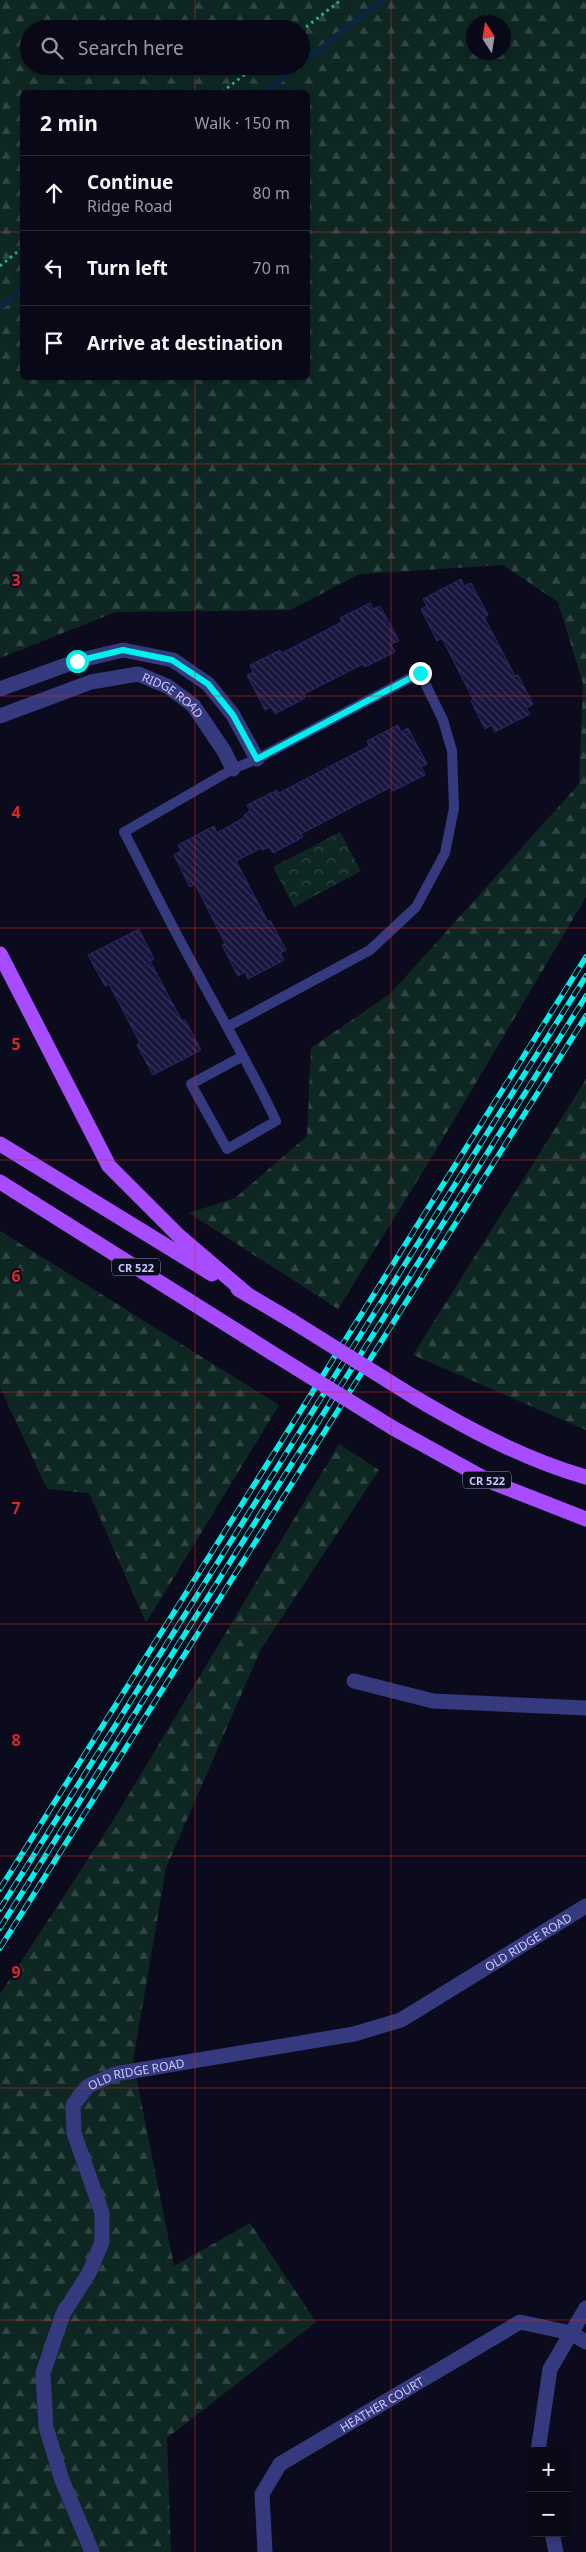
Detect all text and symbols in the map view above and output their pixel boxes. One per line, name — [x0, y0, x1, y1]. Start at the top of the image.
north arrow — [466, 15, 511, 60]
search box — [20, 20, 310, 75]
icon: search — [38, 34, 66, 62]
text: Search here — [78, 35, 184, 61]
text: 2 min — [40, 109, 98, 137]
text: Walk · 150 m — [195, 112, 290, 134]
text: Continue — [87, 169, 173, 195]
icon: ahead — [40, 179, 68, 207]
text: 80 m — [253, 182, 290, 204]
text: Ridge Road — [87, 195, 172, 217]
icon: left — [40, 254, 68, 282]
text: Turn left — [87, 255, 168, 281]
text: 70 m — [253, 257, 290, 279]
icon: arrive — [40, 329, 68, 357]
text: Arrive at destination — [87, 330, 283, 356]
text: 3 — [11, 569, 21, 591]
route start — [66, 650, 89, 673]
route end — [409, 662, 432, 685]
street label: RIDGE ROAD — [140, 668, 208, 721]
text: 4 — [11, 801, 21, 823]
text: 5 — [11, 1033, 21, 1055]
road number: CR 522 — [112, 1258, 160, 1276]
text: 6 — [11, 1265, 21, 1287]
road number: CR 522 — [463, 1472, 511, 1488]
text: 7 — [11, 1497, 21, 1519]
text: 8 — [11, 1729, 21, 1751]
street label: OLD RIDGE ROAD — [481, 1908, 575, 1975]
text: 9 — [11, 1961, 21, 1983]
street label: OLD RIDGE ROAD — [85, 2054, 186, 2094]
street label: HEATHER COURT — [336, 2372, 427, 2435]
map controls — [526, 2447, 571, 2537]
button: + — [526, 2447, 571, 2492]
button: − — [526, 2492, 571, 2537]

